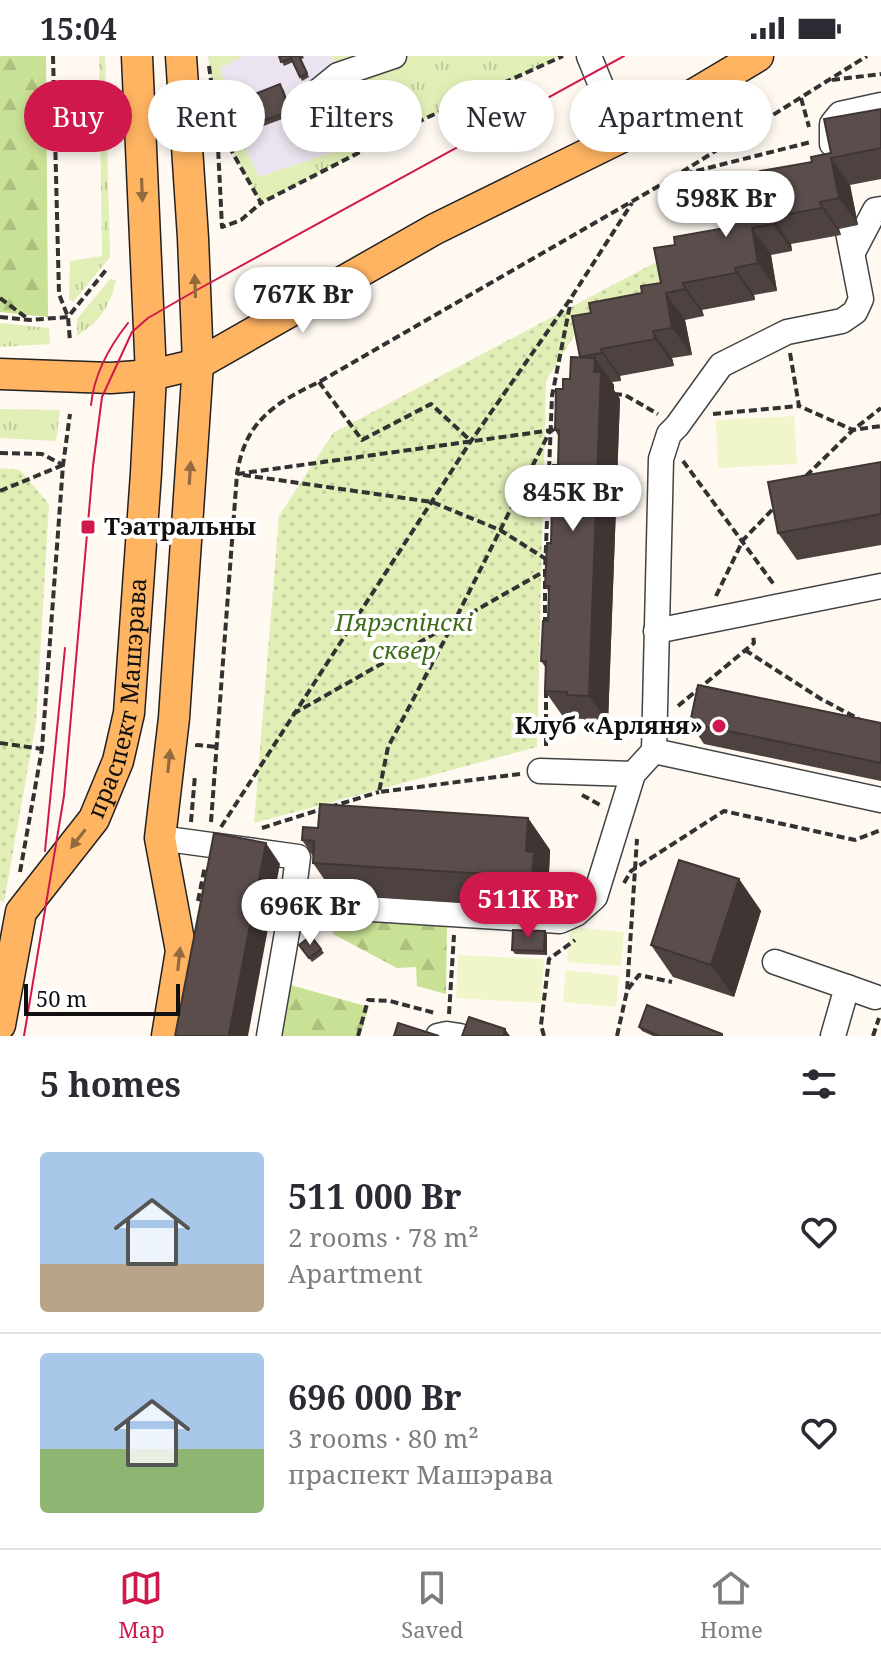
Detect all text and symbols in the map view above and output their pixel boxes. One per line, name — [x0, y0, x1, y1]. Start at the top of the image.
text: 15:04 — [40, 8, 117, 49]
chip: Buy — [24, 80, 132, 152]
chip: Rent — [148, 80, 265, 152]
chip: Filters — [281, 80, 422, 152]
chip: New — [438, 80, 554, 152]
chip: Apartment — [570, 80, 772, 152]
pin: 598K Br — [652, 171, 800, 239]
one-way arrow — [136, 178, 149, 203]
text: 598K Br — [676, 179, 776, 215]
pin: 767K Br — [229, 267, 377, 335]
one-way arrow — [188, 273, 201, 298]
text: 767K Br — [253, 275, 353, 311]
one-way arrow — [184, 460, 197, 485]
pin: 845K Br — [499, 465, 647, 533]
text: 845K Br — [523, 473, 623, 509]
place label: Тэатральны — [104, 509, 256, 542]
marker: Тэатральны — [79, 518, 97, 536]
street label: праспект Машэрава — [78, 576, 154, 823]
park label: Пярэспінскі сквер — [334, 605, 473, 666]
place label: Клуб «Арляня» — [515, 708, 703, 741]
marker: Клуб «Арляня» — [710, 717, 728, 735]
one-way arrow — [163, 748, 176, 773]
one-way arrow — [70, 829, 87, 849]
pin: 511K Br — [454, 872, 602, 940]
pin: 696K Br — [236, 879, 384, 947]
text: 511K Br — [478, 880, 578, 916]
text: 696K Br — [260, 887, 360, 923]
one-way arrow — [173, 946, 186, 971]
scale bar — [24, 980, 180, 1016]
text: 50 m — [36, 983, 87, 1013]
text: 5 homes — [40, 1061, 181, 1107]
icon: filters — [797, 1062, 841, 1106]
text: 511 000 Br — [288, 1173, 462, 1219]
icon: home — [104, 1184, 200, 1280]
icon: heart — [797, 1210, 841, 1254]
text: 2 rooms · 78 m² — [288, 1219, 479, 1255]
text: Apartment — [288, 1255, 423, 1291]
text: 696 000 Br — [288, 1374, 462, 1420]
icon: home — [104, 1385, 200, 1481]
icon: heart — [797, 1411, 841, 1455]
text: 3 rooms · 80 m² — [288, 1420, 479, 1456]
text: праспект Машэрава — [288, 1456, 554, 1492]
tab: Map — [118, 1566, 165, 1644]
tab: Saved — [401, 1566, 464, 1644]
tab: Home — [700, 1566, 763, 1644]

